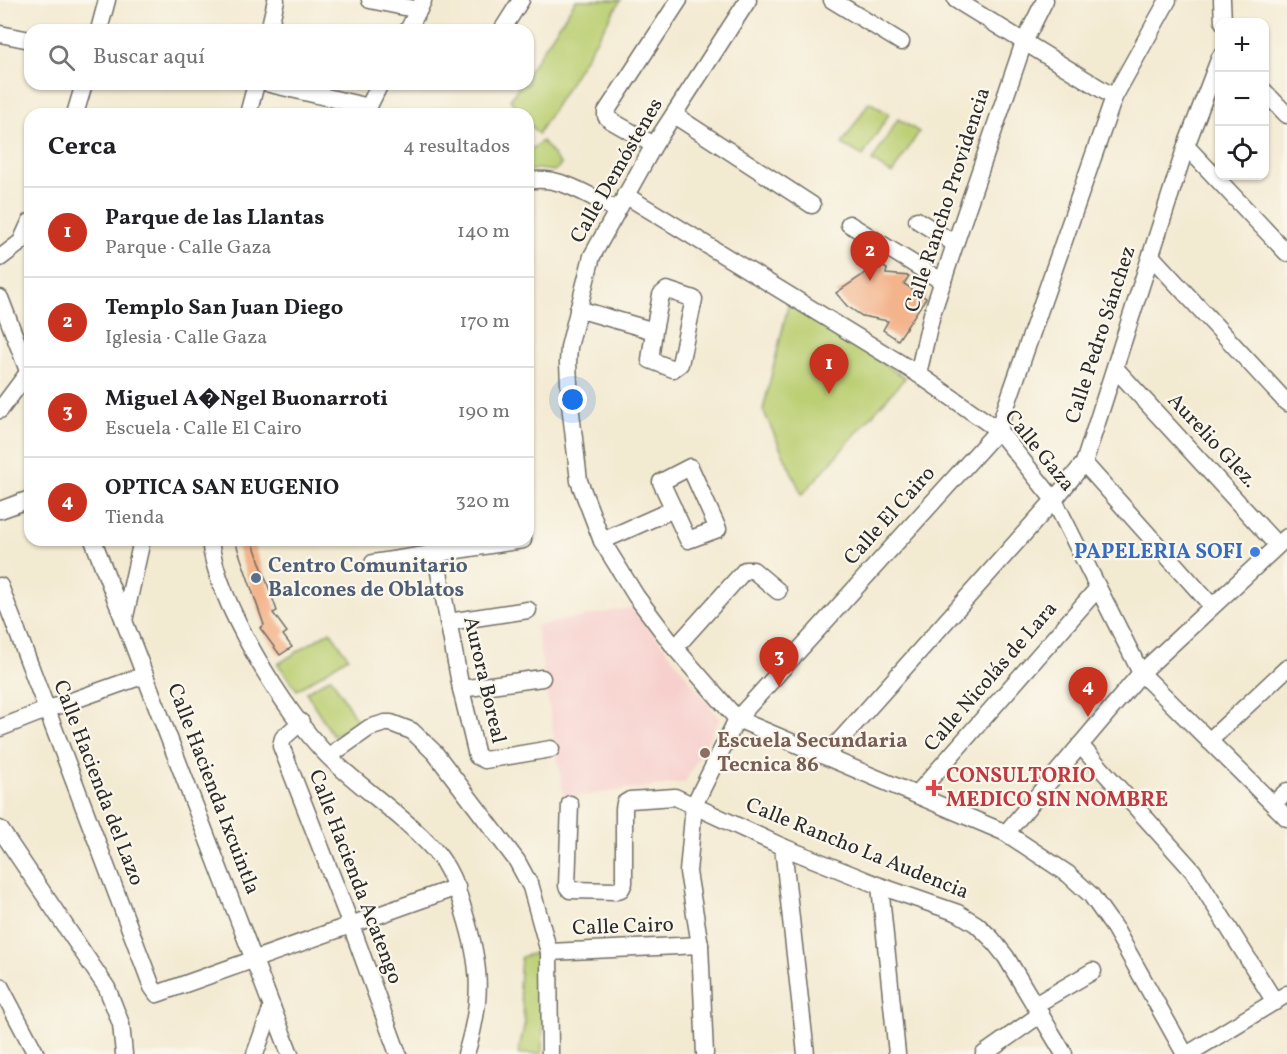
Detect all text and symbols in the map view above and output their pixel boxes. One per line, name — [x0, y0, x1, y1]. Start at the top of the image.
map controls — [1215, 18, 1269, 180]
button: + — [1215, 18, 1269, 72]
search box — [24, 24, 534, 90]
icon: search — [45, 41, 78, 74]
text: Buscar aquí — [93, 42, 205, 73]
button: − — [1215, 72, 1269, 126]
street label: Calle Rancho Providencia — [898, 84, 998, 316]
street label: Calle Demóstenes — [564, 93, 670, 249]
button: locate — [1215, 126, 1269, 180]
text: Cerca — [48, 129, 117, 165]
text: 4 resultados — [403, 133, 510, 161]
text: Parque de las Llantas — [105, 203, 324, 234]
text: 1 — [63, 218, 72, 246]
text: 140 m — [457, 218, 510, 246]
pin: 2 — [850, 232, 890, 281]
text: Parque · Calle Gaza — [105, 234, 272, 262]
street label: Calle Pedro Sánchez — [1059, 243, 1143, 427]
text: Templo San Juan Diego — [105, 293, 343, 324]
text: 2 — [62, 308, 73, 336]
text: 170 m — [460, 308, 510, 336]
text: Iglesia · Calle Gaza — [105, 324, 267, 352]
pin: 1 — [810, 344, 848, 394]
text: Miguel A�Ngel Buonarroti — [105, 384, 388, 415]
your location — [558, 385, 587, 414]
street label: Aurelio Glez. — [1160, 387, 1264, 495]
text: 3 — [62, 398, 73, 426]
text: 190 m — [458, 398, 510, 426]
street label: Calle Gaza — [997, 404, 1081, 498]
text: Escuela · Calle El Cairo — [105, 415, 302, 443]
street label: Calle El Cairo — [838, 460, 942, 572]
text: OPTICA SAN EUGENIO — [105, 473, 339, 504]
text: 4 — [61, 488, 74, 516]
text: 320 m — [455, 488, 510, 516]
text: Tienda — [105, 504, 164, 532]
place label: PAPELERIA SOFI — [1074, 538, 1243, 567]
marker: PAPELERIA SOFI — [1248, 545, 1262, 559]
place label: Centro Comunitario Balcones de Oblatos — [268, 552, 468, 605]
marker: Centro Comunitario Balcones de Oblatos — [249, 571, 263, 585]
street label: Calle Nicolás de Lara — [918, 596, 1064, 758]
street label: Aurora Boreal — [455, 614, 513, 746]
pin: 3 — [760, 638, 798, 687]
pin: 4 — [1068, 668, 1108, 717]
street label: Calle Hacienda del Lazo — [45, 676, 151, 890]
street label: Calle Hacienda Ixcuintla — [159, 679, 267, 899]
place label: Escuela Secundaria Tecnica 86 — [717, 727, 908, 780]
marker: Escuela Secundaria Tecnica 86 — [698, 746, 712, 760]
place label: CONSULTORIO MEDICO SIN NOMBRE — [946, 762, 1168, 815]
street label: Calle Hacienda Acatengo — [301, 766, 409, 988]
marker: CONSULTORIO MEDICO SIN NOMBRE — [927, 781, 941, 795]
street label: Calle Rancho La Audencia — [741, 791, 973, 907]
street label: Calle Cairo — [572, 911, 674, 943]

